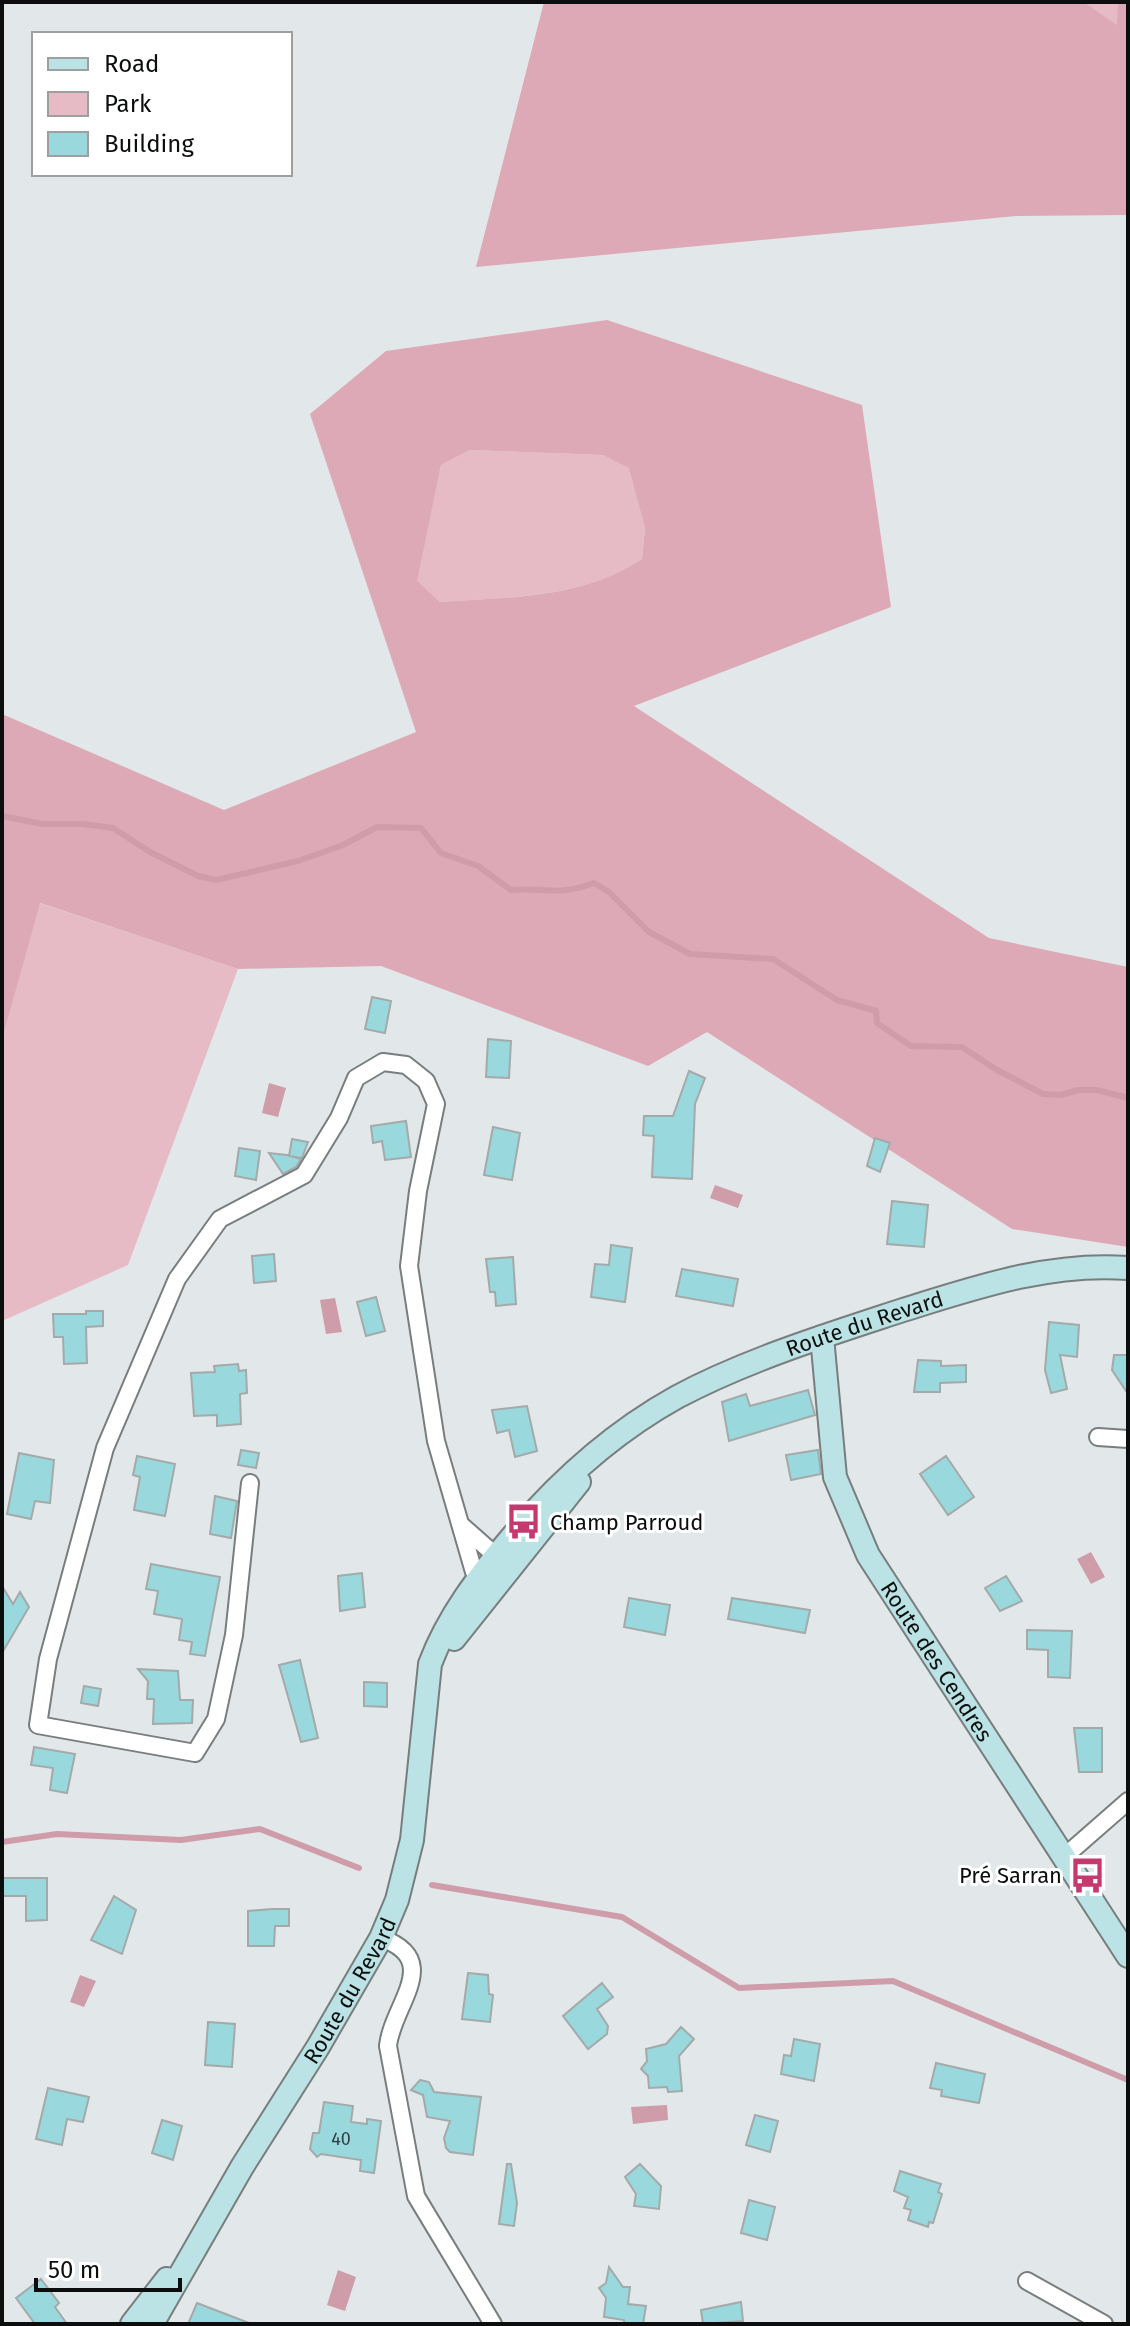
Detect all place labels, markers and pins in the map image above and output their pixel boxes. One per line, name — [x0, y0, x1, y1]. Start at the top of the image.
bus stop icon: Champ Parroud — [505, 1503, 543, 1541]
place label: Champ Parroud — [550, 1509, 703, 1536]
bus stop icon: Pré Sarran — [1069, 1856, 1107, 1894]
place label: Pré Sarran — [959, 1862, 1062, 1889]

